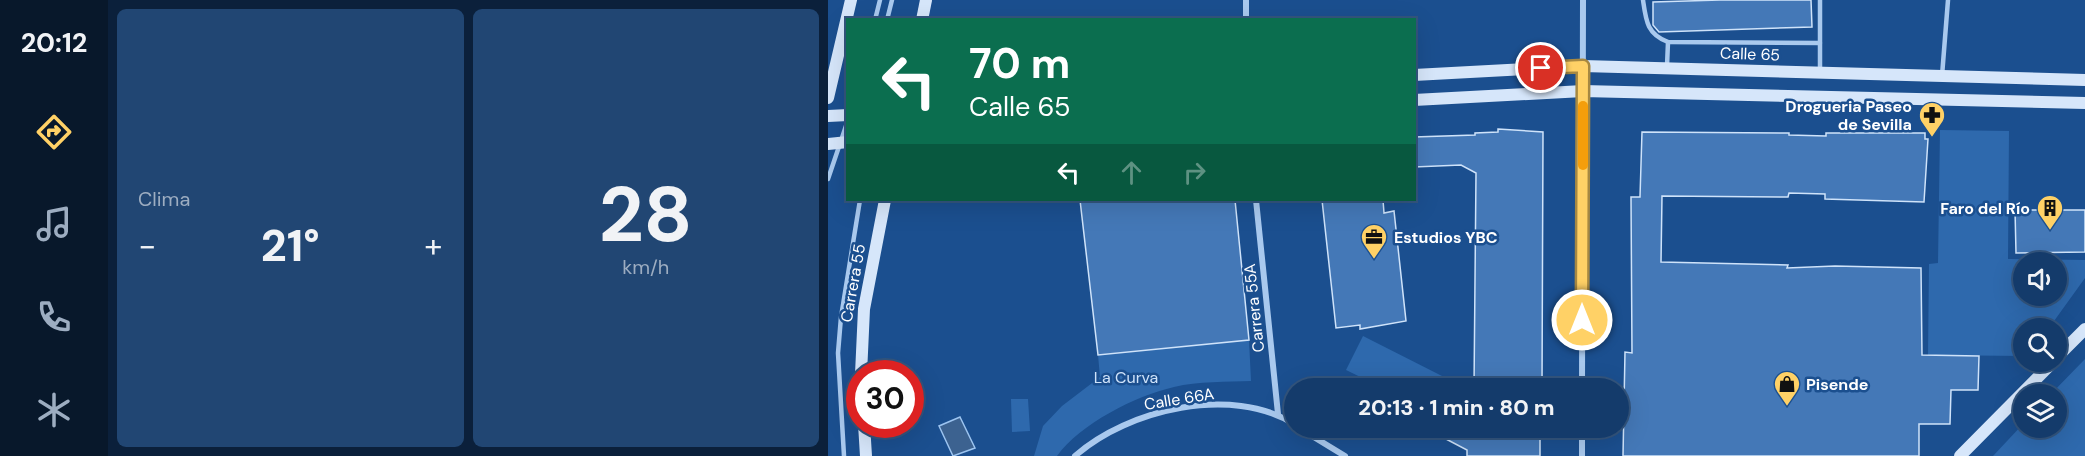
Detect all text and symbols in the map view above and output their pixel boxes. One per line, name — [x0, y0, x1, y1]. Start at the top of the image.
text: 20:12 — [21, 25, 87, 60]
text: 70 m — [969, 36, 1070, 91]
icon: left — [870, 42, 948, 120]
pin — [1515, 42, 1566, 93]
street label: Calle 65 — [1720, 42, 1780, 66]
icon: arrive — [1524, 51, 1557, 84]
text: Calle 65 — [969, 89, 1071, 124]
place label: Drogueria Paseo de Sevilla — [1785, 96, 1912, 135]
pharmacy icon: Drogueria Paseo de Sevilla — [1917, 100, 1947, 138]
icon: directions — [33, 111, 75, 153]
icon: left — [1052, 156, 1085, 189]
icon: ahead — [1115, 156, 1148, 189]
icon: right — [1178, 156, 1211, 189]
text: 28 — [599, 164, 693, 265]
text: Clima — [138, 186, 190, 212]
building icon: Faro del Río — [2035, 193, 2065, 231]
place label: Faro del Río — [1940, 198, 2030, 219]
icon: music — [33, 203, 75, 245]
text: 21° — [261, 216, 320, 275]
office icon: Estudios YBC — [1359, 222, 1389, 260]
text: − — [138, 224, 156, 267]
text: + — [424, 224, 442, 267]
place label: Estudios YBC — [1394, 227, 1498, 248]
street label: Carrera 55 — [836, 242, 870, 324]
map controls — [2013, 252, 2067, 438]
button: sound — [2013, 252, 2067, 306]
text: km/h — [622, 254, 669, 280]
street label: Carrera 55A — [1239, 262, 1269, 353]
position arrow — [1550, 288, 1614, 352]
icon: phone — [33, 296, 75, 338]
button: search — [2013, 318, 2067, 372]
speed limit sign: 30 — [846, 360, 924, 438]
park label: La Curva — [1094, 367, 1158, 388]
shop icon: Pisende — [1772, 369, 1802, 407]
place label: Pisende — [1806, 374, 1868, 395]
street label: Calle 66A — [1142, 383, 1216, 415]
button: layers — [2013, 384, 2067, 438]
icon: climate — [33, 389, 75, 431]
text: 20:13 · 1 min · 80 m — [1358, 393, 1555, 422]

